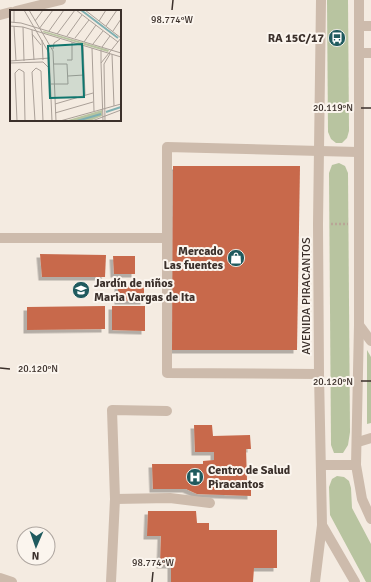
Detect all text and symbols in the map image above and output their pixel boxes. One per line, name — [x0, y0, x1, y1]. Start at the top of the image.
inset map — [10, 10, 121, 121]
text: 98.774°W — [151, 14, 193, 26]
bus stop icon: RA 15C/17 — [327, 28, 347, 48]
place label: RA 15C/17 — [268, 31, 325, 46]
text: 20.119°N — [313, 102, 353, 114]
street label: AVENIDA PIRACANTOS — [299, 237, 314, 355]
place label: Mercado Las fuentes — [164, 244, 224, 273]
shop icon: Mercado Las fuentes — [226, 248, 246, 268]
place label: Jardín de niños Maria Vargas de Ita — [94, 276, 195, 305]
school or university icon: Jardín de niños Maria Vargas de Ita — [71, 280, 91, 300]
text: 20.120°N — [18, 363, 58, 375]
text: 20.120°N — [313, 376, 353, 388]
place label: Centro de Salud Piracantos — [208, 463, 291, 492]
hospital icon: Centro de Salud Piracantos — [185, 467, 205, 487]
north arrow — [16, 526, 56, 566]
text: N — [32, 549, 40, 562]
text: 98.774°W — [132, 557, 174, 569]

